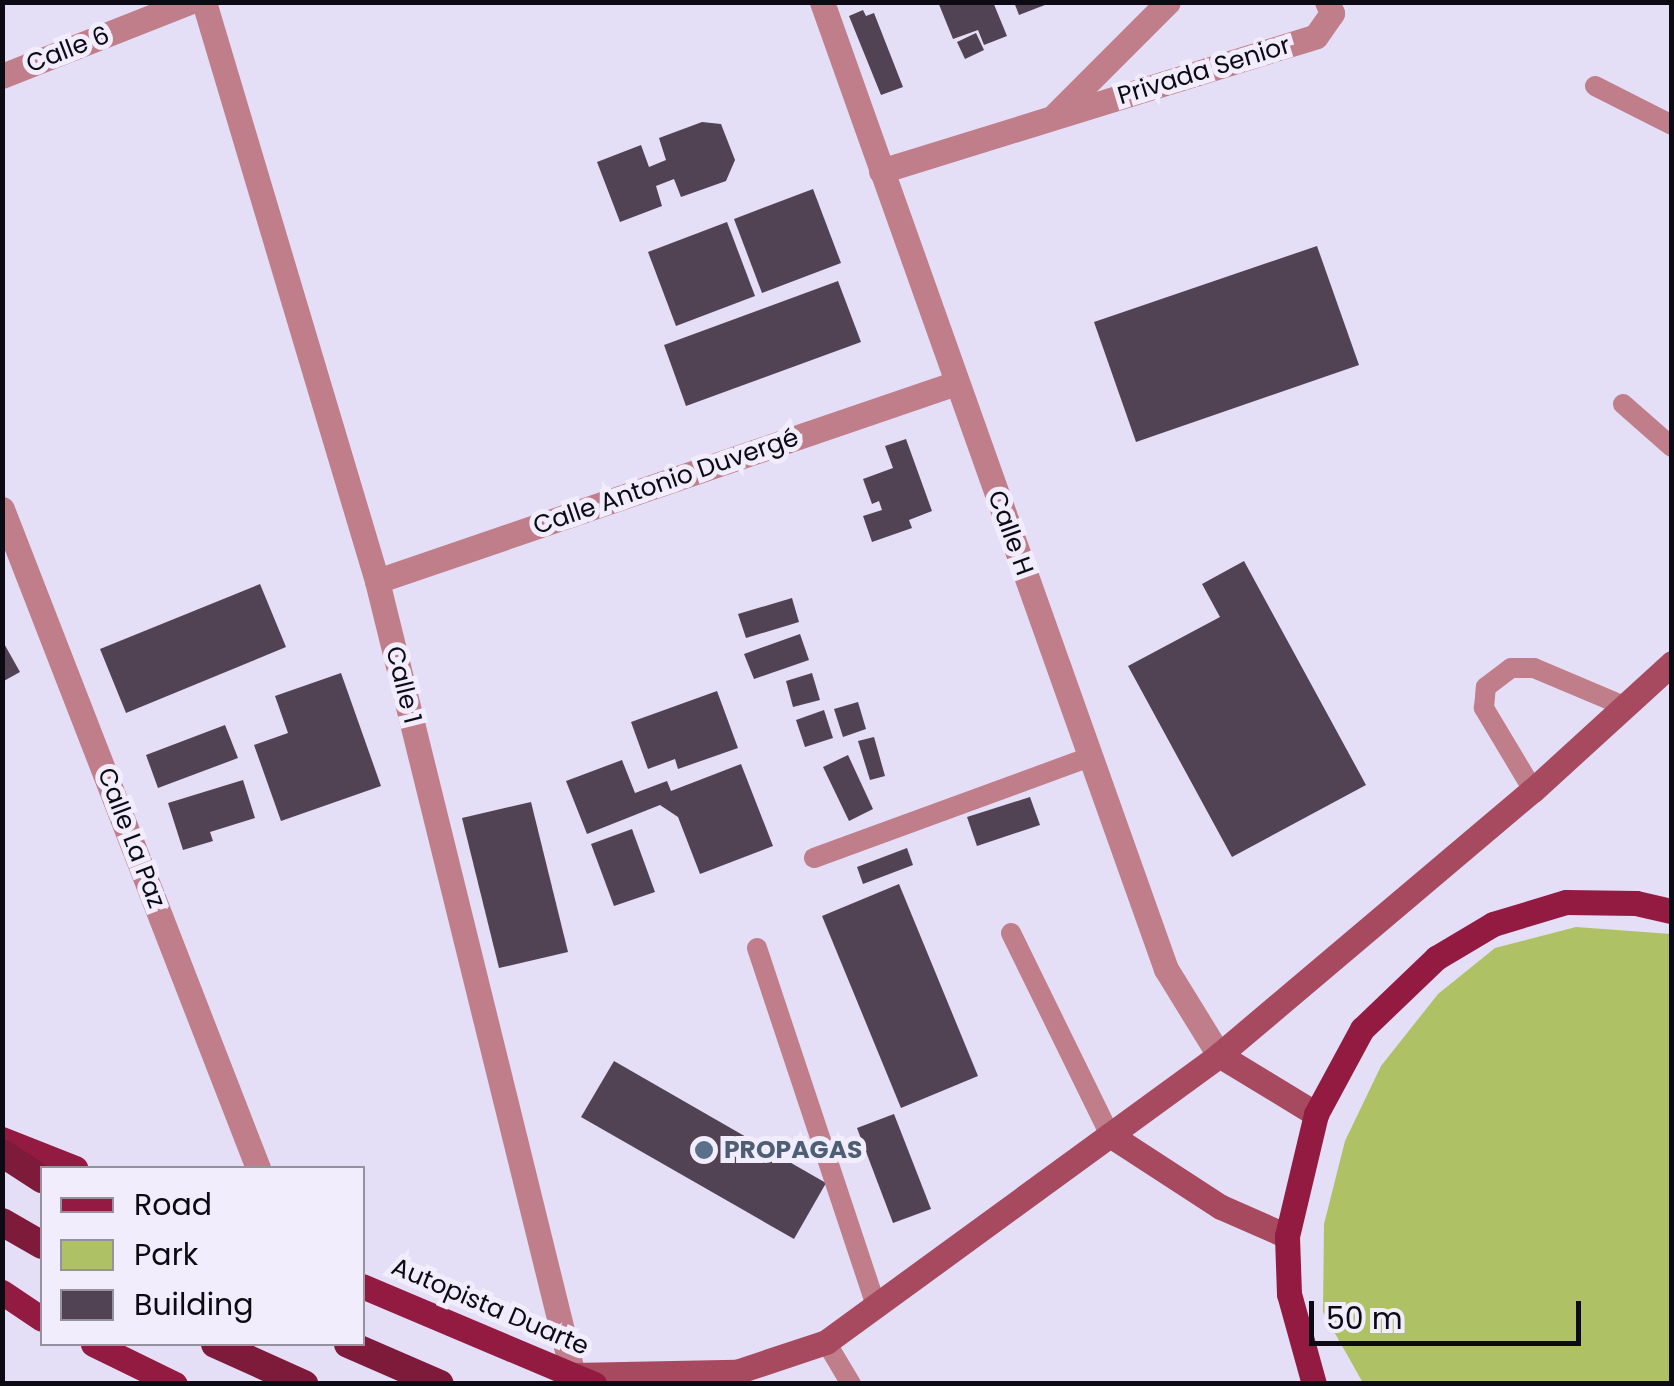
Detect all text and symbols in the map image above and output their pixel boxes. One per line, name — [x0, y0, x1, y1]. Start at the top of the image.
street label: Calle 6 — [22, 20, 114, 80]
street label: Privada Senior — [1114, 30, 1294, 112]
street label: Calle Antonio Duvergé — [530, 423, 802, 541]
street label: Calle H — [981, 487, 1039, 579]
street label: Calle 1 — [379, 643, 427, 727]
street label: Calle La Paz — [91, 764, 171, 912]
place label: PROPAGAS — [724, 1135, 862, 1165]
marker: PROPAGAS — [693, 1139, 715, 1161]
legend — [40, 1166, 365, 1346]
text: Road — [134, 1183, 212, 1226]
text: Park — [134, 1233, 198, 1276]
street label: Autopista Duarte — [387, 1252, 593, 1362]
scale bar — [1314, 1281, 1586, 1343]
text: Building — [134, 1283, 254, 1326]
text: 50 m — [1326, 1297, 1403, 1340]

